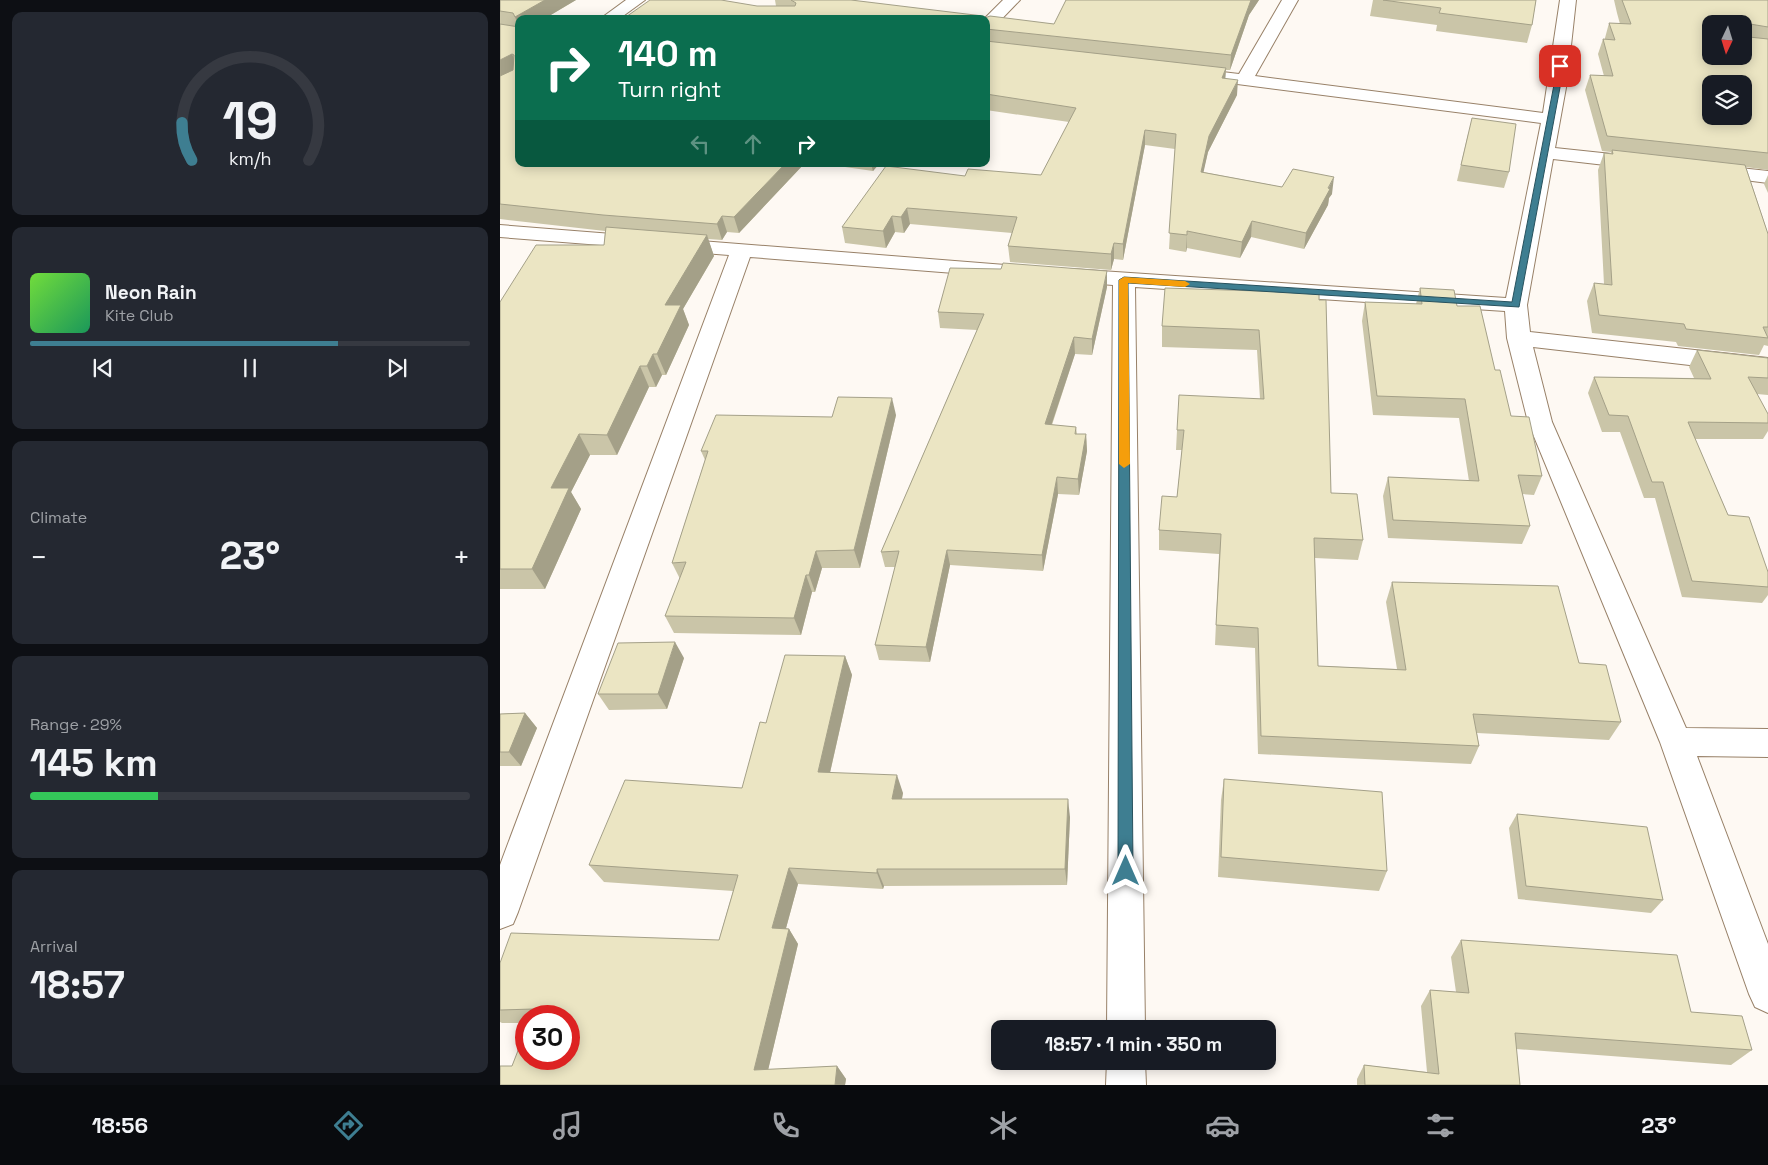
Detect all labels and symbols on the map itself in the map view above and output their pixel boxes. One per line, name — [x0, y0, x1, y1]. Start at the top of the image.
north arrow — [1702, 15, 1752, 65]
pin — [1539, 45, 1581, 87]
position arrow — [1099, 844, 1151, 896]
speed limit sign: 30 — [515, 1005, 580, 1070]

